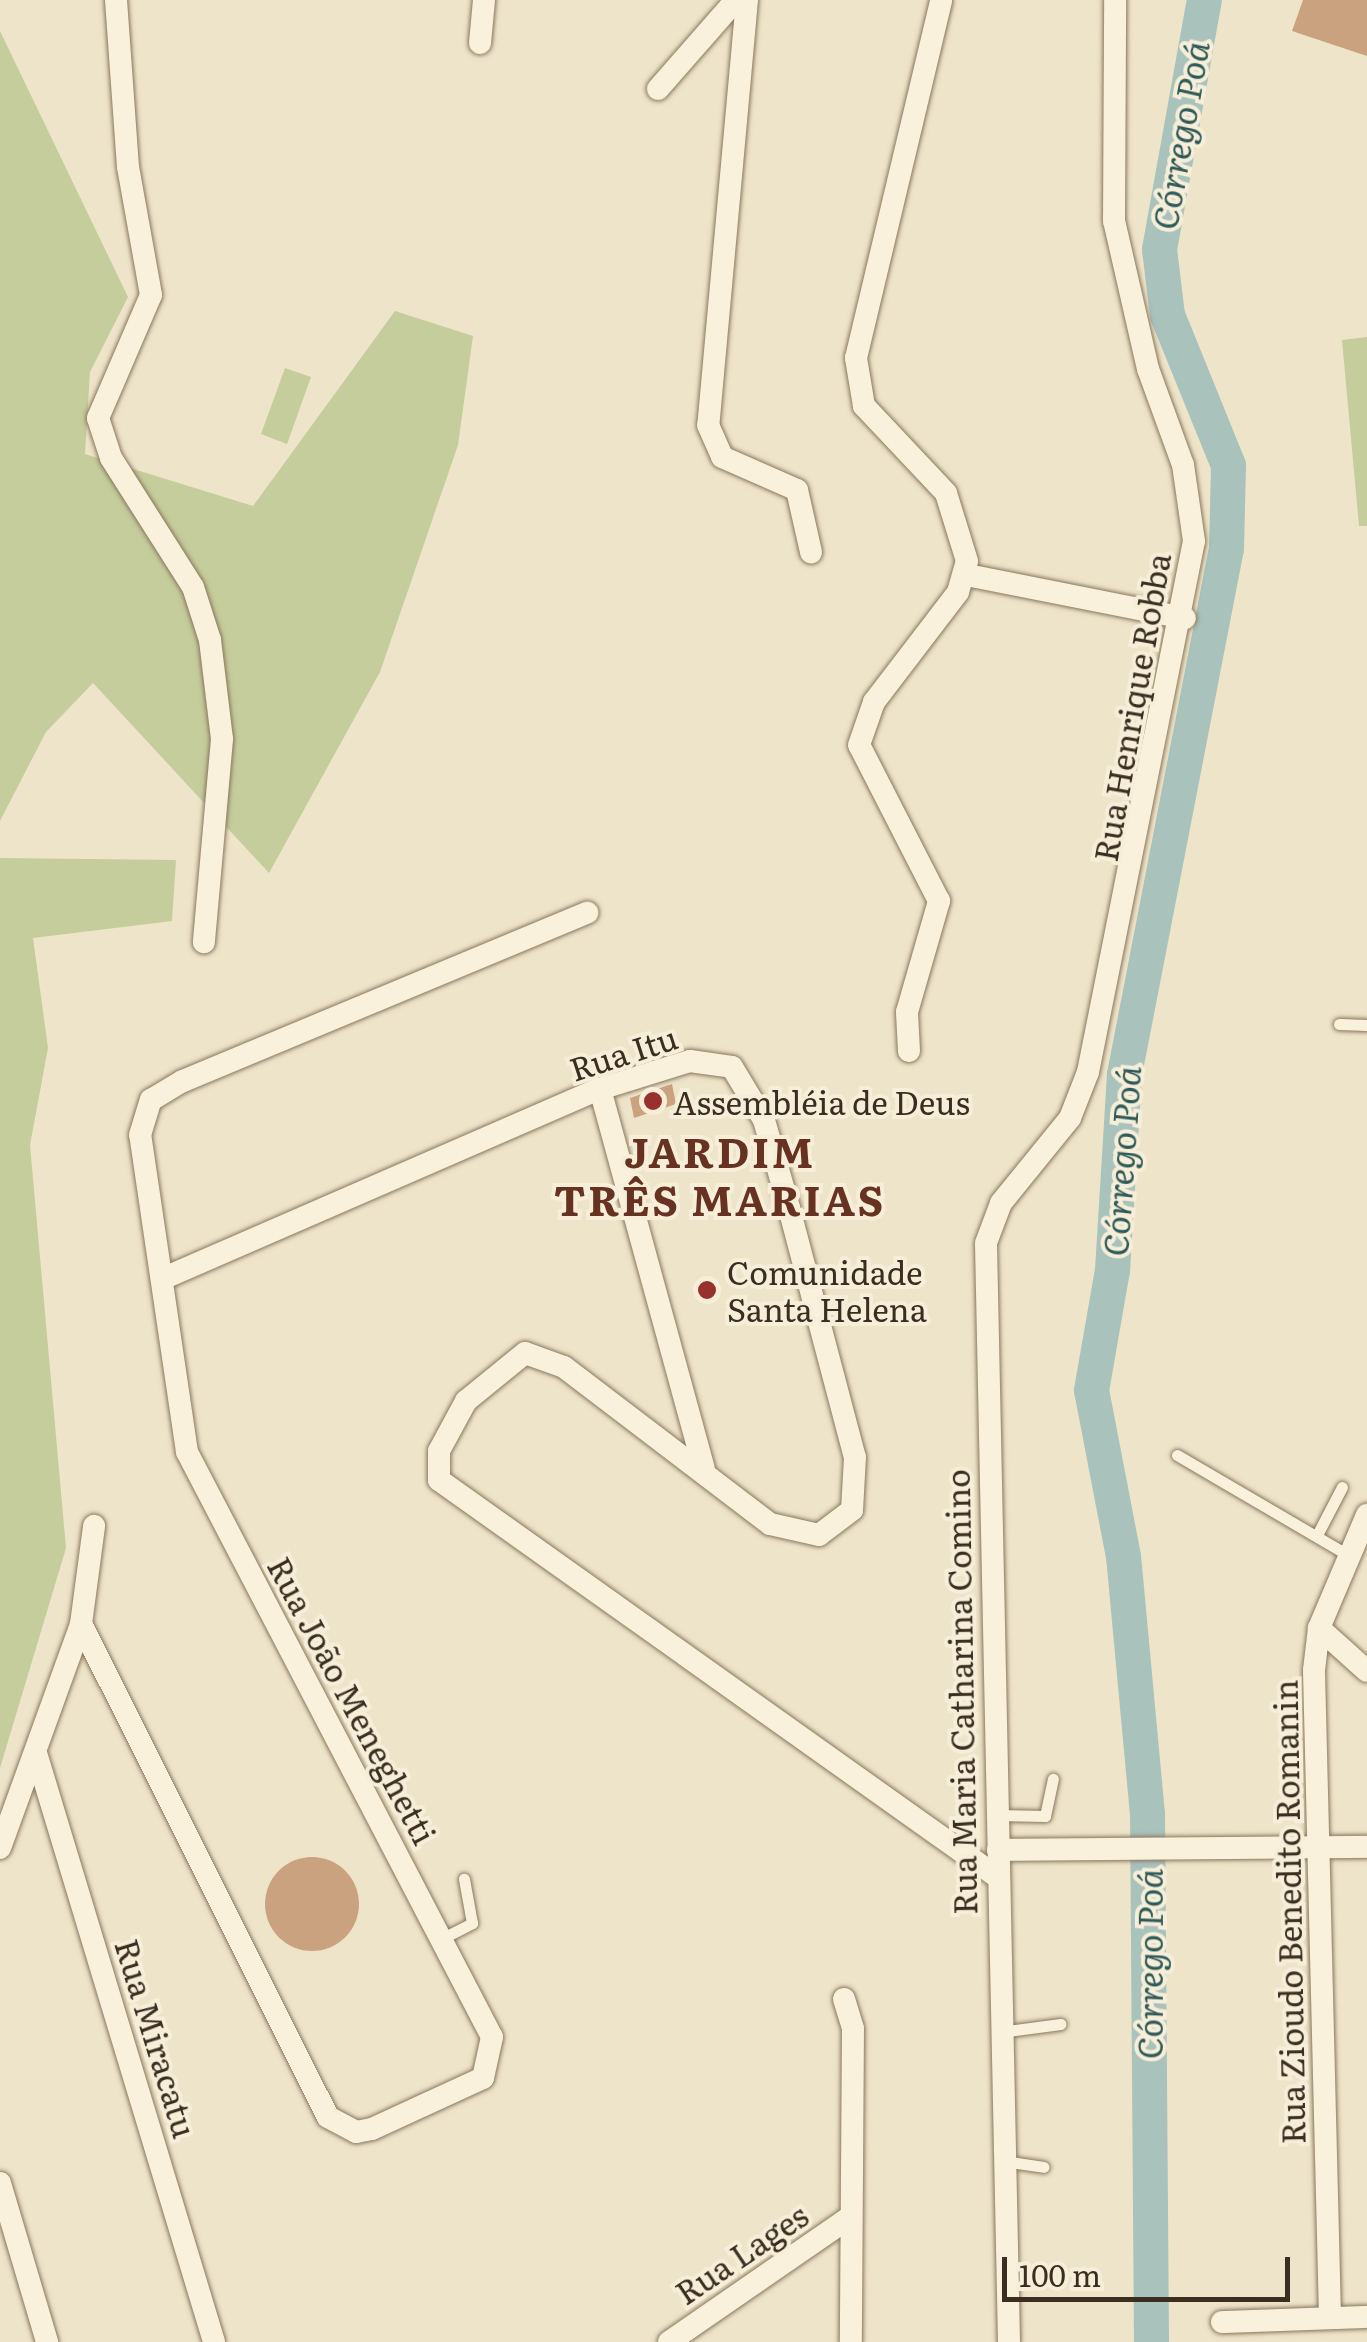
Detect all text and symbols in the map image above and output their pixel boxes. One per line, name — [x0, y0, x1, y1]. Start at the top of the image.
water label: Córrego Poá — [1142, 37, 1216, 233]
street label: Rua Henrique Robba — [1085, 550, 1177, 864]
street label: Rua Itu — [564, 1017, 682, 1087]
water label: Córrego Poá — [1092, 1064, 1148, 1258]
place label: Assembléia de Deus — [673, 1082, 970, 1120]
marker: Assembléia de Deus — [642, 1090, 664, 1112]
district label: JARDIM TRÊS MARIAS — [554, 1125, 886, 1224]
place label: Comunidade Santa Helena — [727, 1253, 927, 1328]
marker: Comunidade Santa Helena — [696, 1279, 718, 1301]
street label: Rua Maria Catharina Comino — [937, 1469, 983, 1915]
street label: Rua João Meneghetti — [261, 1550, 445, 1850]
street label: Rua Zioudo Benedito Romanin — [1265, 1679, 1311, 2145]
water label: Córrego Poá — [1127, 1869, 1169, 2059]
street label: Rua Miracatu — [109, 1934, 205, 2142]
street label: Rua Lages — [668, 2195, 814, 2311]
scale bar — [1007, 2237, 1294, 2299]
text: 100 m — [1019, 2252, 1101, 2296]

